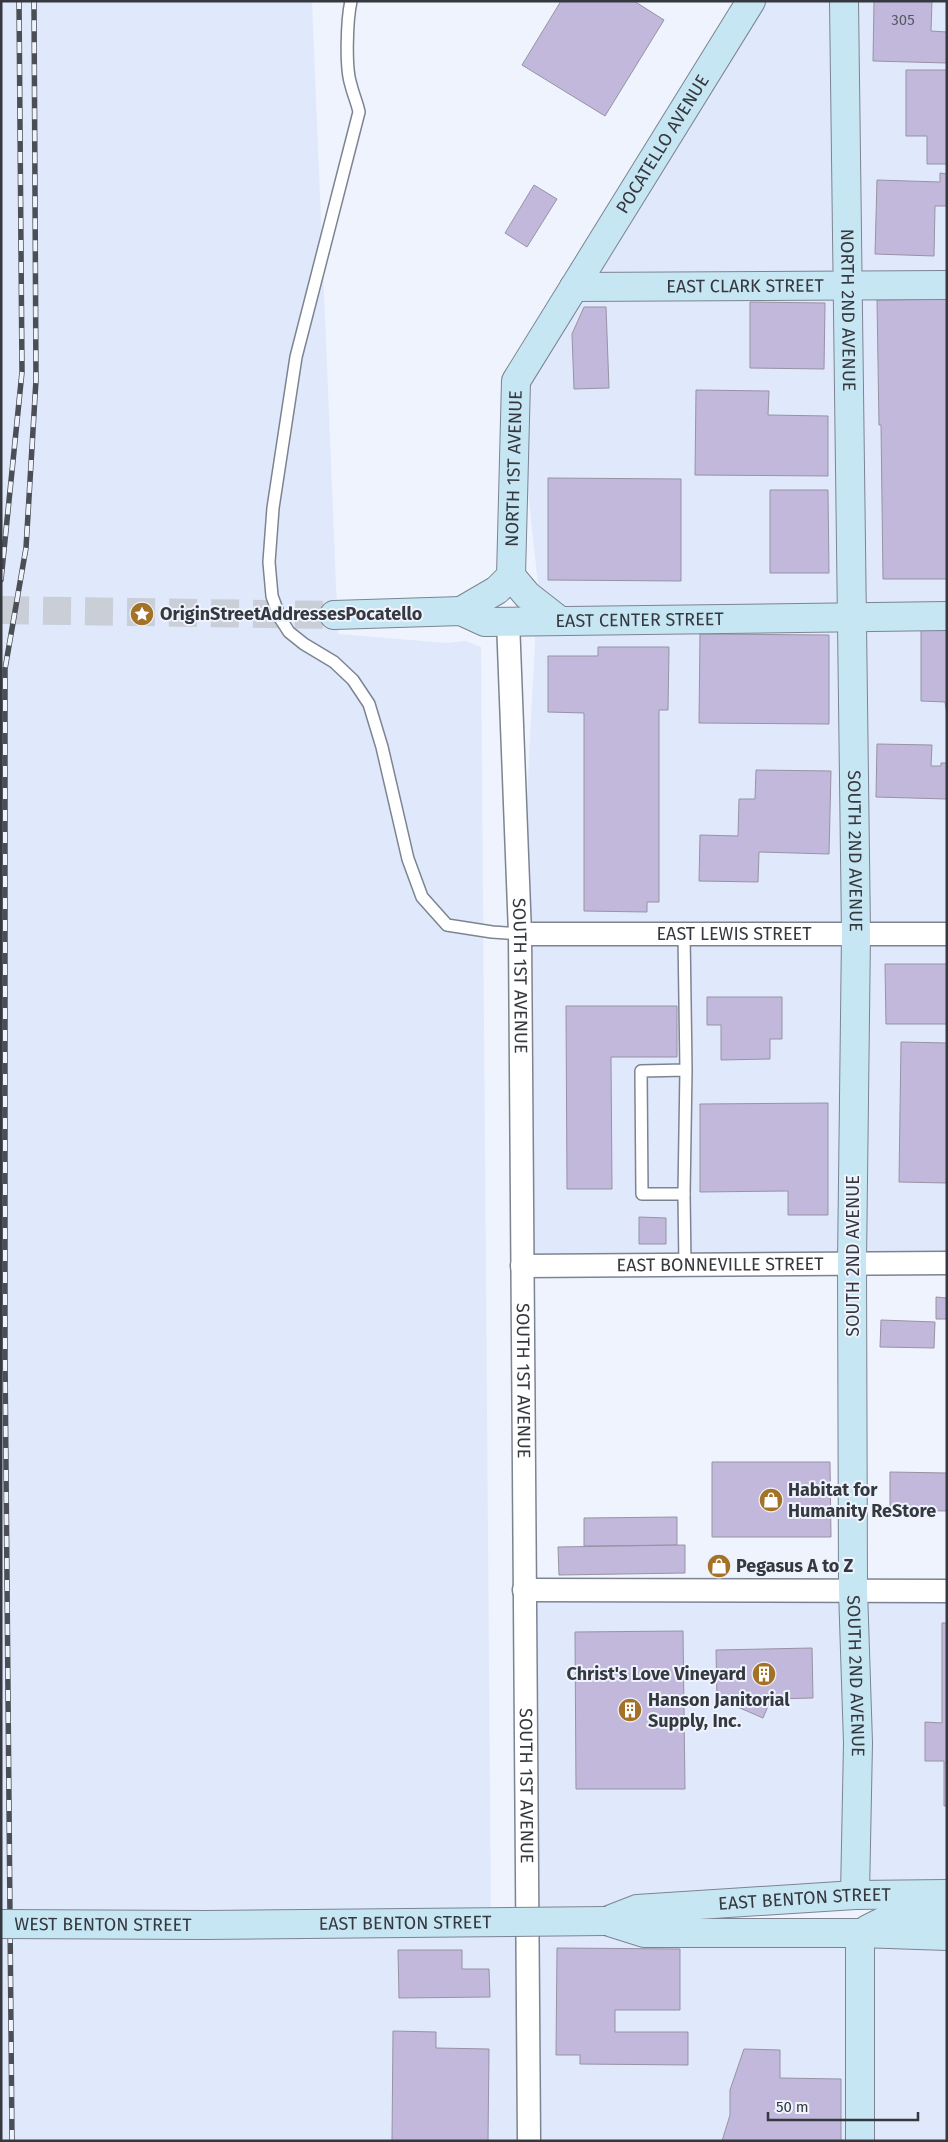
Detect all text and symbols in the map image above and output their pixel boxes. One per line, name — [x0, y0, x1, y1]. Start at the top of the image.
house number: 305 — [891, 11, 915, 29]
street label: POCATELLO AVENUE — [611, 71, 714, 218]
street label: NORTH 2ND AVENUE — [836, 228, 860, 392]
street label: EAST CLARK STREET — [666, 275, 824, 298]
street label: NORTH 1ST AVENUE — [501, 390, 527, 547]
place icon: OriginStreetAddressesPocatello — [129, 601, 155, 627]
place label: OriginStreetAddressesPocatello — [160, 603, 422, 625]
street label: EAST CENTER STREET — [555, 608, 725, 632]
street label: SOUTH 2ND AVENUE — [843, 770, 867, 932]
street label: SOUTH 1ST AVENUE — [508, 898, 532, 1054]
street label: EAST LEWIS STREET — [656, 923, 812, 945]
street label: SOUTH 2ND AVENUE — [842, 1175, 864, 1337]
street label: EAST BONNEVILLE STREET — [616, 1253, 824, 1276]
street label: SOUTH 1ST AVENUE — [512, 1303, 535, 1459]
place label: Habitat for Humanity ReStore — [788, 1479, 936, 1522]
shop icon: Habitat for Humanity ReStore — [758, 1487, 784, 1513]
shop icon: Pegasus A to Z — [706, 1553, 732, 1579]
place label: Pegasus A to Z — [736, 1555, 854, 1577]
street label: SOUTH 2ND AVENUE — [842, 1595, 869, 1757]
building icon: Christ's Love Vineyard — [751, 1661, 777, 1687]
place label: Christ's Love Vineyard — [566, 1663, 746, 1685]
place label: Hanson Janitorial Supply, Inc. — [648, 1689, 790, 1732]
building icon: Hanson Janitorial Supply, Inc. — [617, 1697, 643, 1723]
street label: SOUTH 1ST AVENUE — [515, 1708, 538, 1864]
street label: EAST BENTON STREET — [717, 1884, 892, 1915]
street label: EAST BENTON STREET — [318, 1911, 492, 1935]
street label: WEST BENTON STREET — [14, 1913, 192, 1936]
scale bar — [768, 2090, 918, 2122]
text: 50 m — [776, 2098, 809, 2116]

